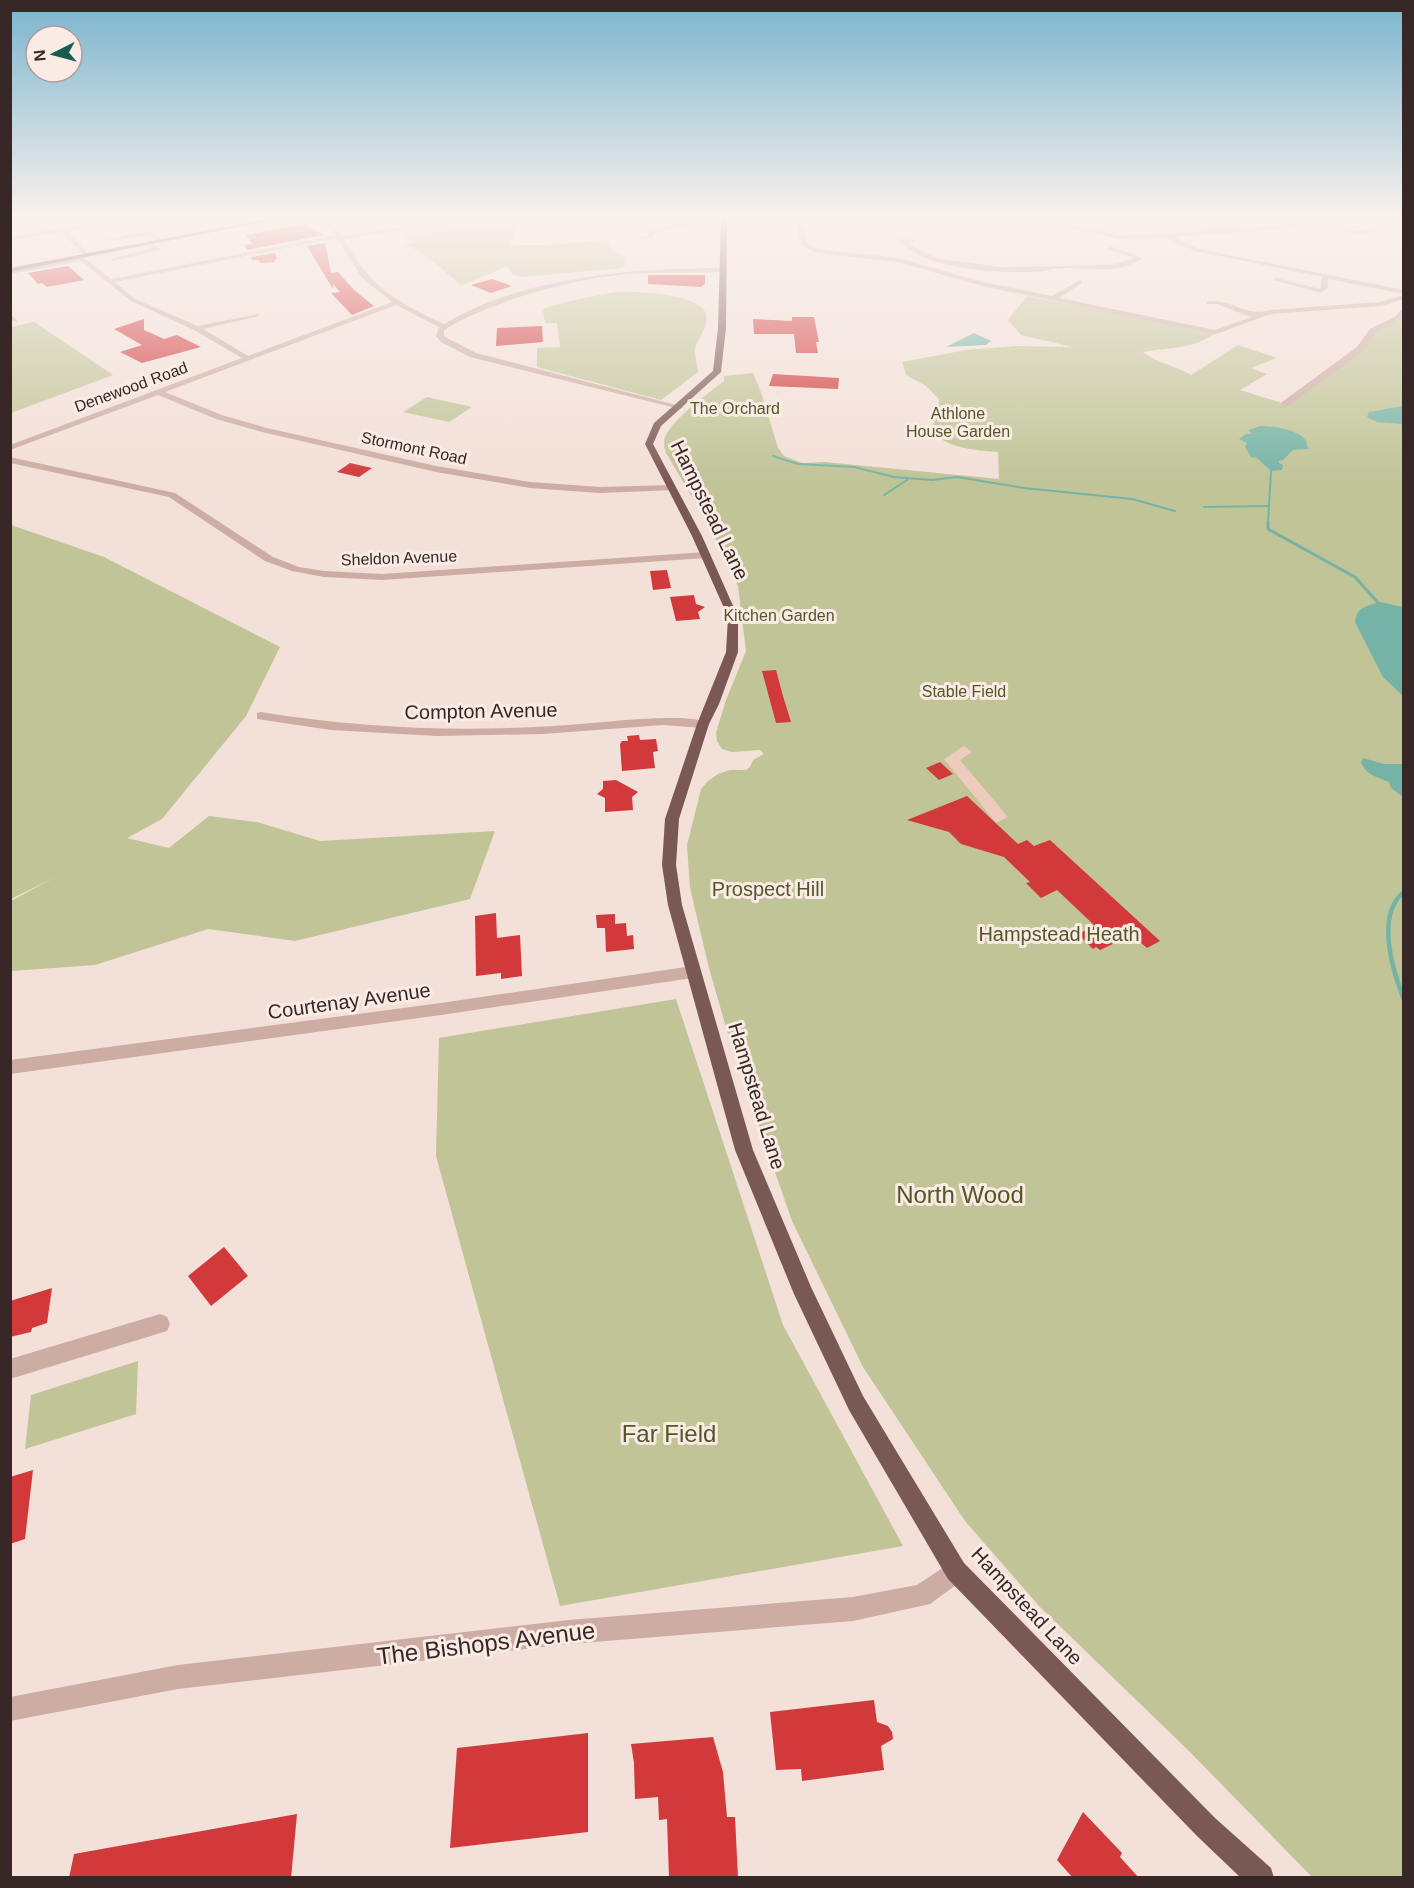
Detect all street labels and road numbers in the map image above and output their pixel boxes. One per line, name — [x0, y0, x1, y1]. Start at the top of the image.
street label: Denewood Road — [72, 359, 190, 415]
street label: Stormont Road — [360, 428, 468, 468]
street label: Hampstead Lane — [667, 437, 753, 583]
street label: Sheldon Avenue — [341, 547, 457, 569]
street label: Compton Avenue — [404, 699, 558, 723]
street label: Courtenay Avenue — [266, 979, 432, 1023]
street label: Hampstead Lane — [724, 1020, 790, 1172]
street label: Hampstead Lane — [967, 1543, 1087, 1669]
street label: The Bishops Avenue — [375, 1616, 597, 1670]

